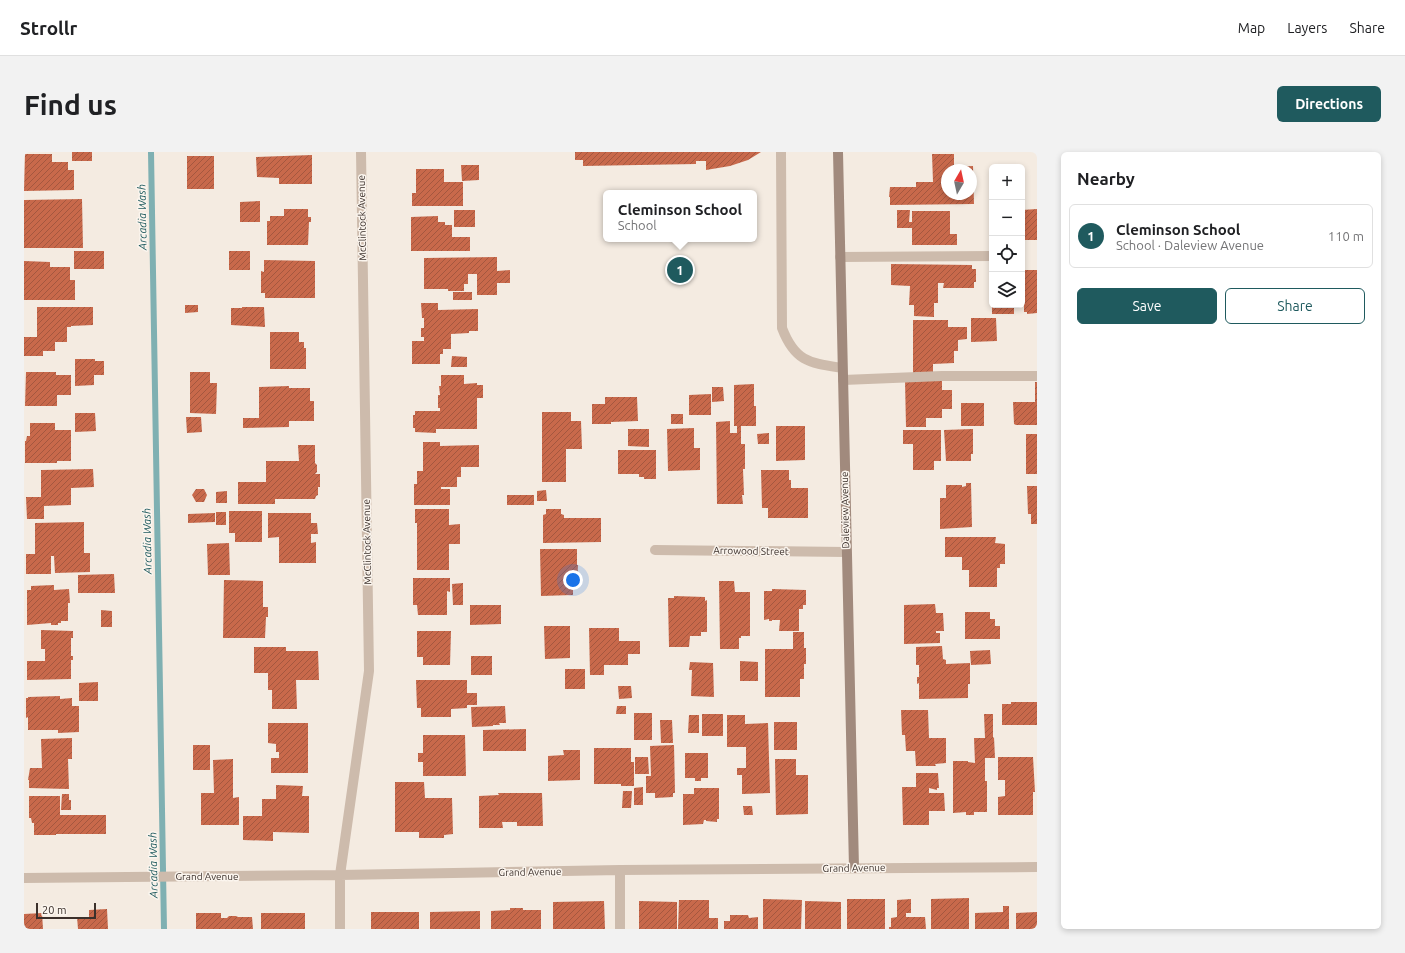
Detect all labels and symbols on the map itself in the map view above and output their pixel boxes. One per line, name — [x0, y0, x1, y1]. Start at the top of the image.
north arrow — [941, 164, 977, 200]
street label: McClintock Avenue — [356, 175, 368, 261]
water label: Arcadia Wash — [135, 184, 149, 251]
pin: 1 — [667, 255, 693, 285]
street label: Daleview Avenue — [839, 471, 851, 549]
street label: McClintock Avenue — [361, 499, 373, 585]
water label: Arcadia Wash — [140, 508, 154, 575]
street label: Arrowood Street — [713, 545, 789, 557]
your location — [563, 570, 583, 590]
water label: Arcadia Wash — [146, 832, 160, 899]
street label: Grand Avenue — [822, 862, 886, 874]
street label: Grand Avenue — [498, 866, 562, 878]
street label: Grand Avenue — [175, 871, 239, 882]
scale bar — [36, 901, 96, 920]

